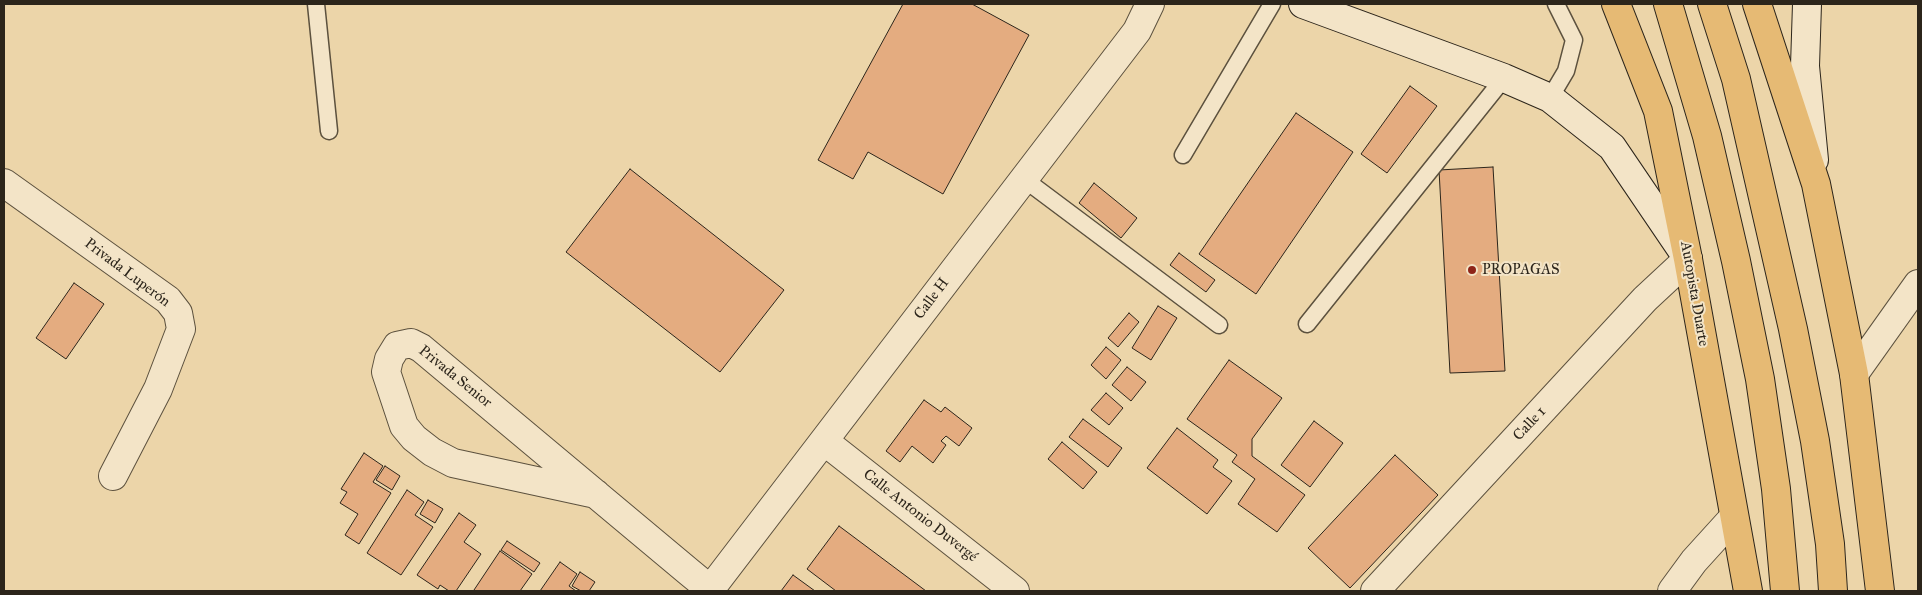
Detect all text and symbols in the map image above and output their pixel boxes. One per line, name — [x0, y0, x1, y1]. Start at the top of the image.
street label: Privada Luperón — [81, 235, 173, 311]
street label: Autopista Duarte — [1676, 240, 1712, 348]
place label: PROPAGAS — [1482, 261, 1560, 279]
marker: PROPAGAS — [1466, 264, 1478, 276]
street label: Calle H — [911, 275, 953, 323]
street label: Privada Senior — [415, 342, 495, 412]
street label: Calle 1 — [1510, 403, 1550, 445]
street label: Calle Antonio Duvergé — [859, 466, 981, 566]

